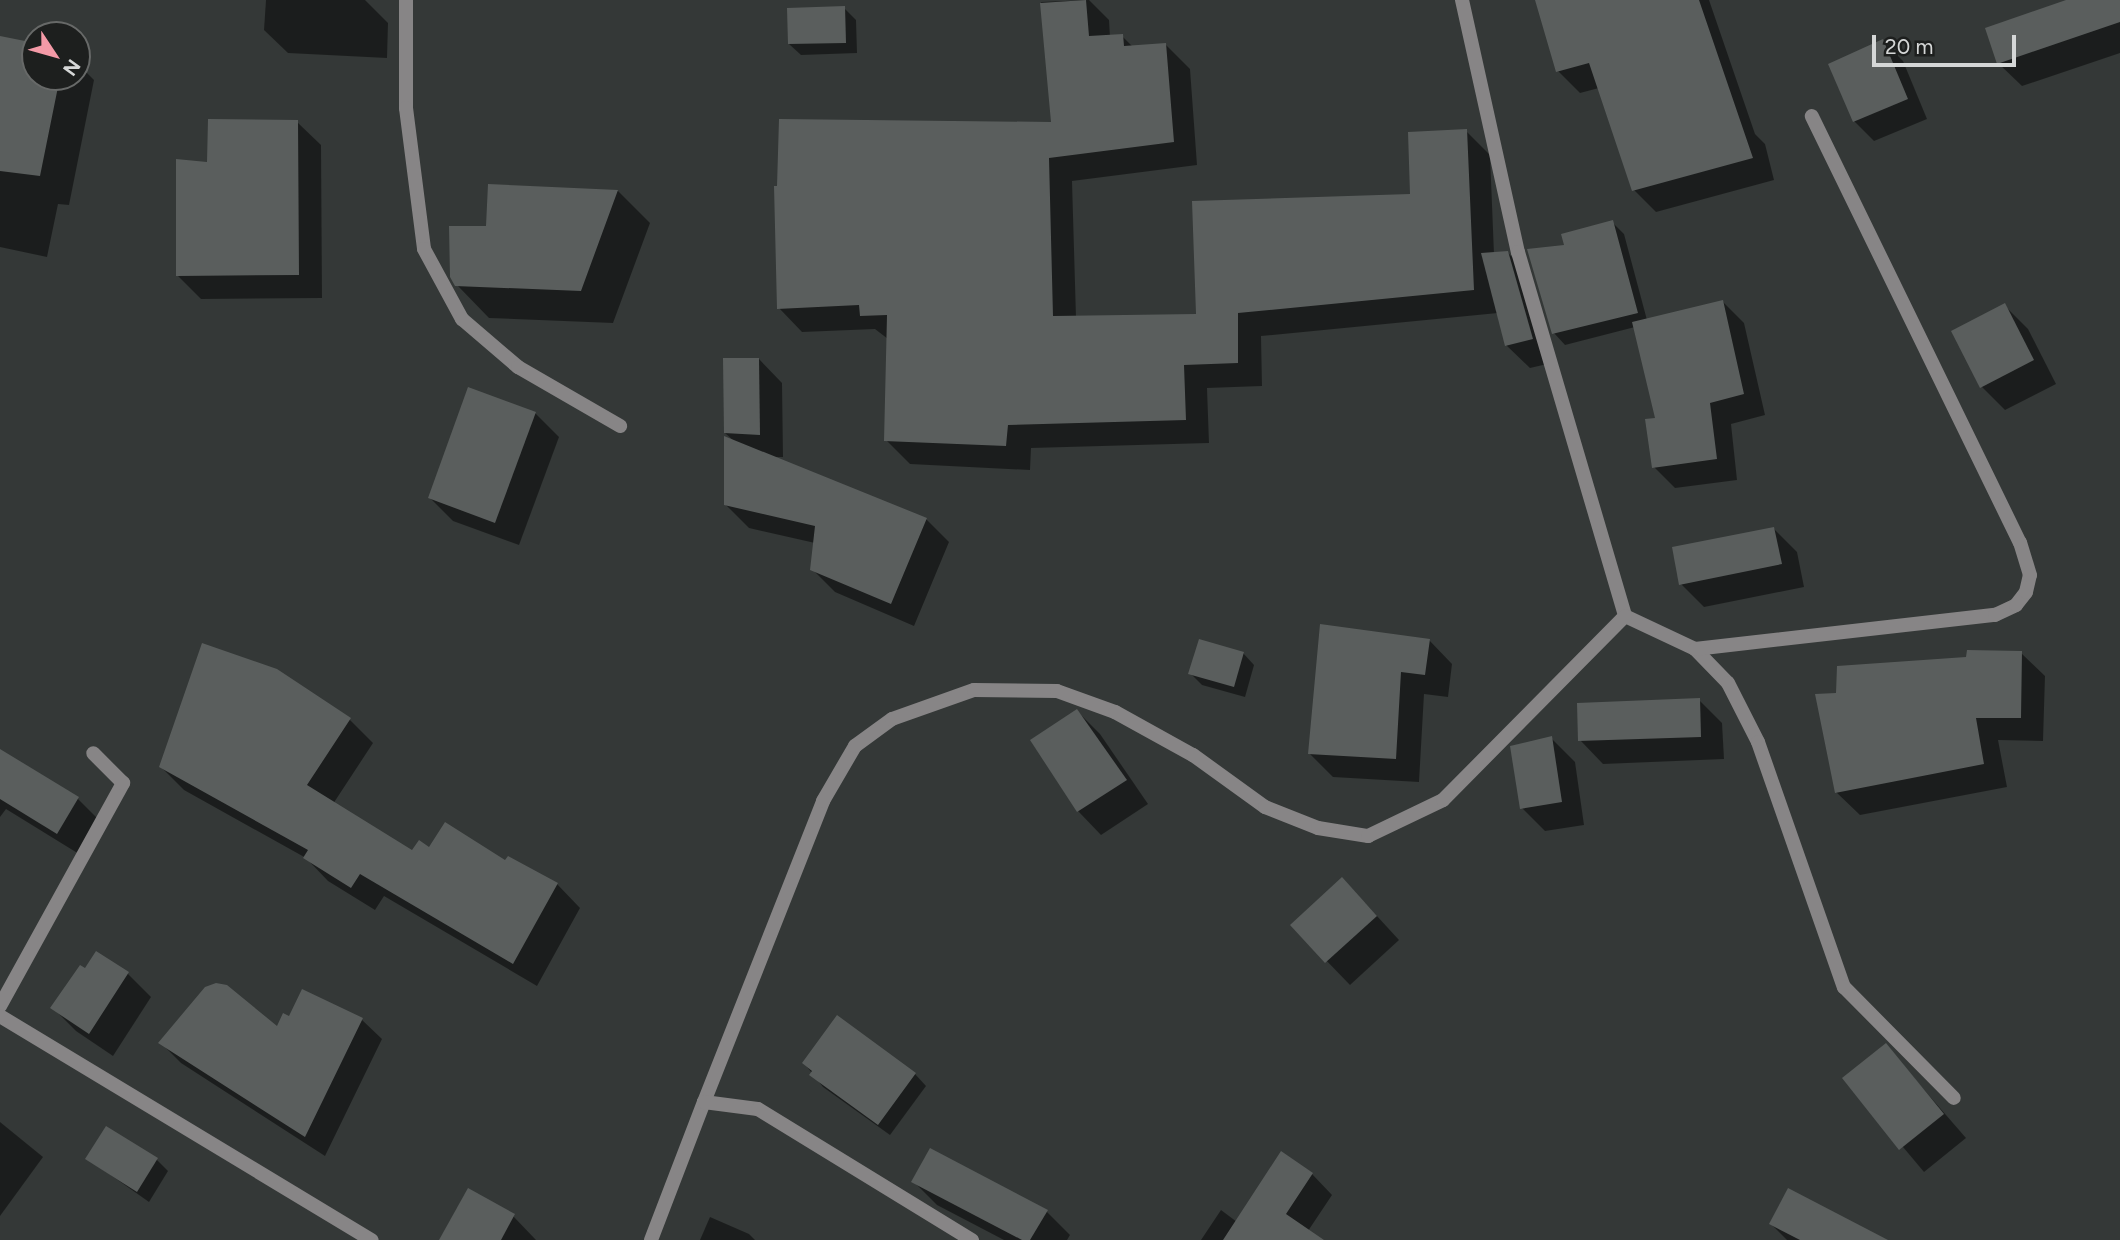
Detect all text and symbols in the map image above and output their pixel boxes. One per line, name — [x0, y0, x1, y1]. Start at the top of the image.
north arrow — [21, 21, 91, 91]
scale bar — [1875, 21, 2018, 65]
text: 20 m — [1885, 34, 1933, 59]
text: N — [58, 55, 85, 80]

